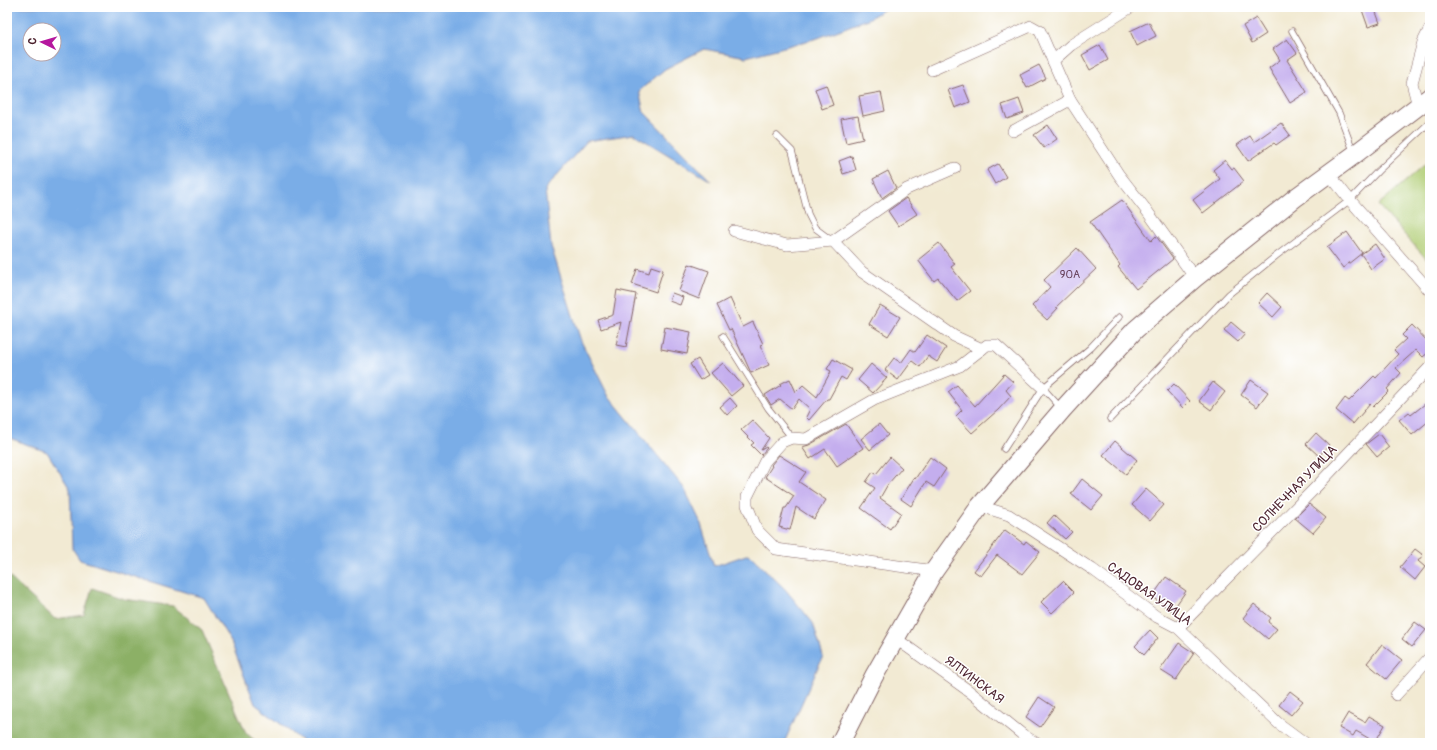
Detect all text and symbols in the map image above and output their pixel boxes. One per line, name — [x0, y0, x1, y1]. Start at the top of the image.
north arrow — [22, 22, 62, 62]
text: С — [26, 37, 39, 45]
house number: 90А — [1060, 268, 1080, 281]
street label: СОЛНЕЧНАЯ УЛИЦА — [1249, 441, 1341, 536]
street label: САДОВАЯ УЛИЦА — [1104, 559, 1195, 629]
street label: ЯЛТИНСКАЯ — [942, 652, 1007, 707]

